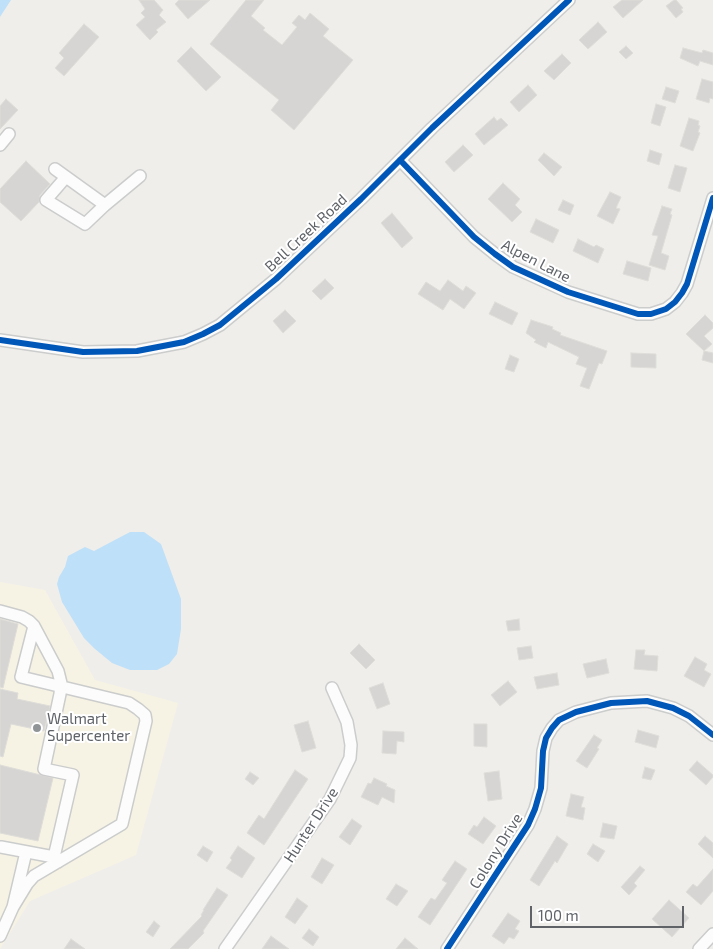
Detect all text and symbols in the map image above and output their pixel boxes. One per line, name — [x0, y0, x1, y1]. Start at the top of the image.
street label: Bell Creek Road — [261, 190, 351, 276]
street label: Alpen Lane — [498, 236, 574, 286]
place label: Walmart Supercenter — [47, 710, 130, 745]
marker: Walmart Supercenter — [31, 722, 43, 734]
street label: Hunter Drive — [280, 784, 342, 866]
street label: Colony Drive — [466, 810, 526, 892]
scale bar — [533, 896, 687, 928]
text: 100 m — [538, 906, 579, 924]

